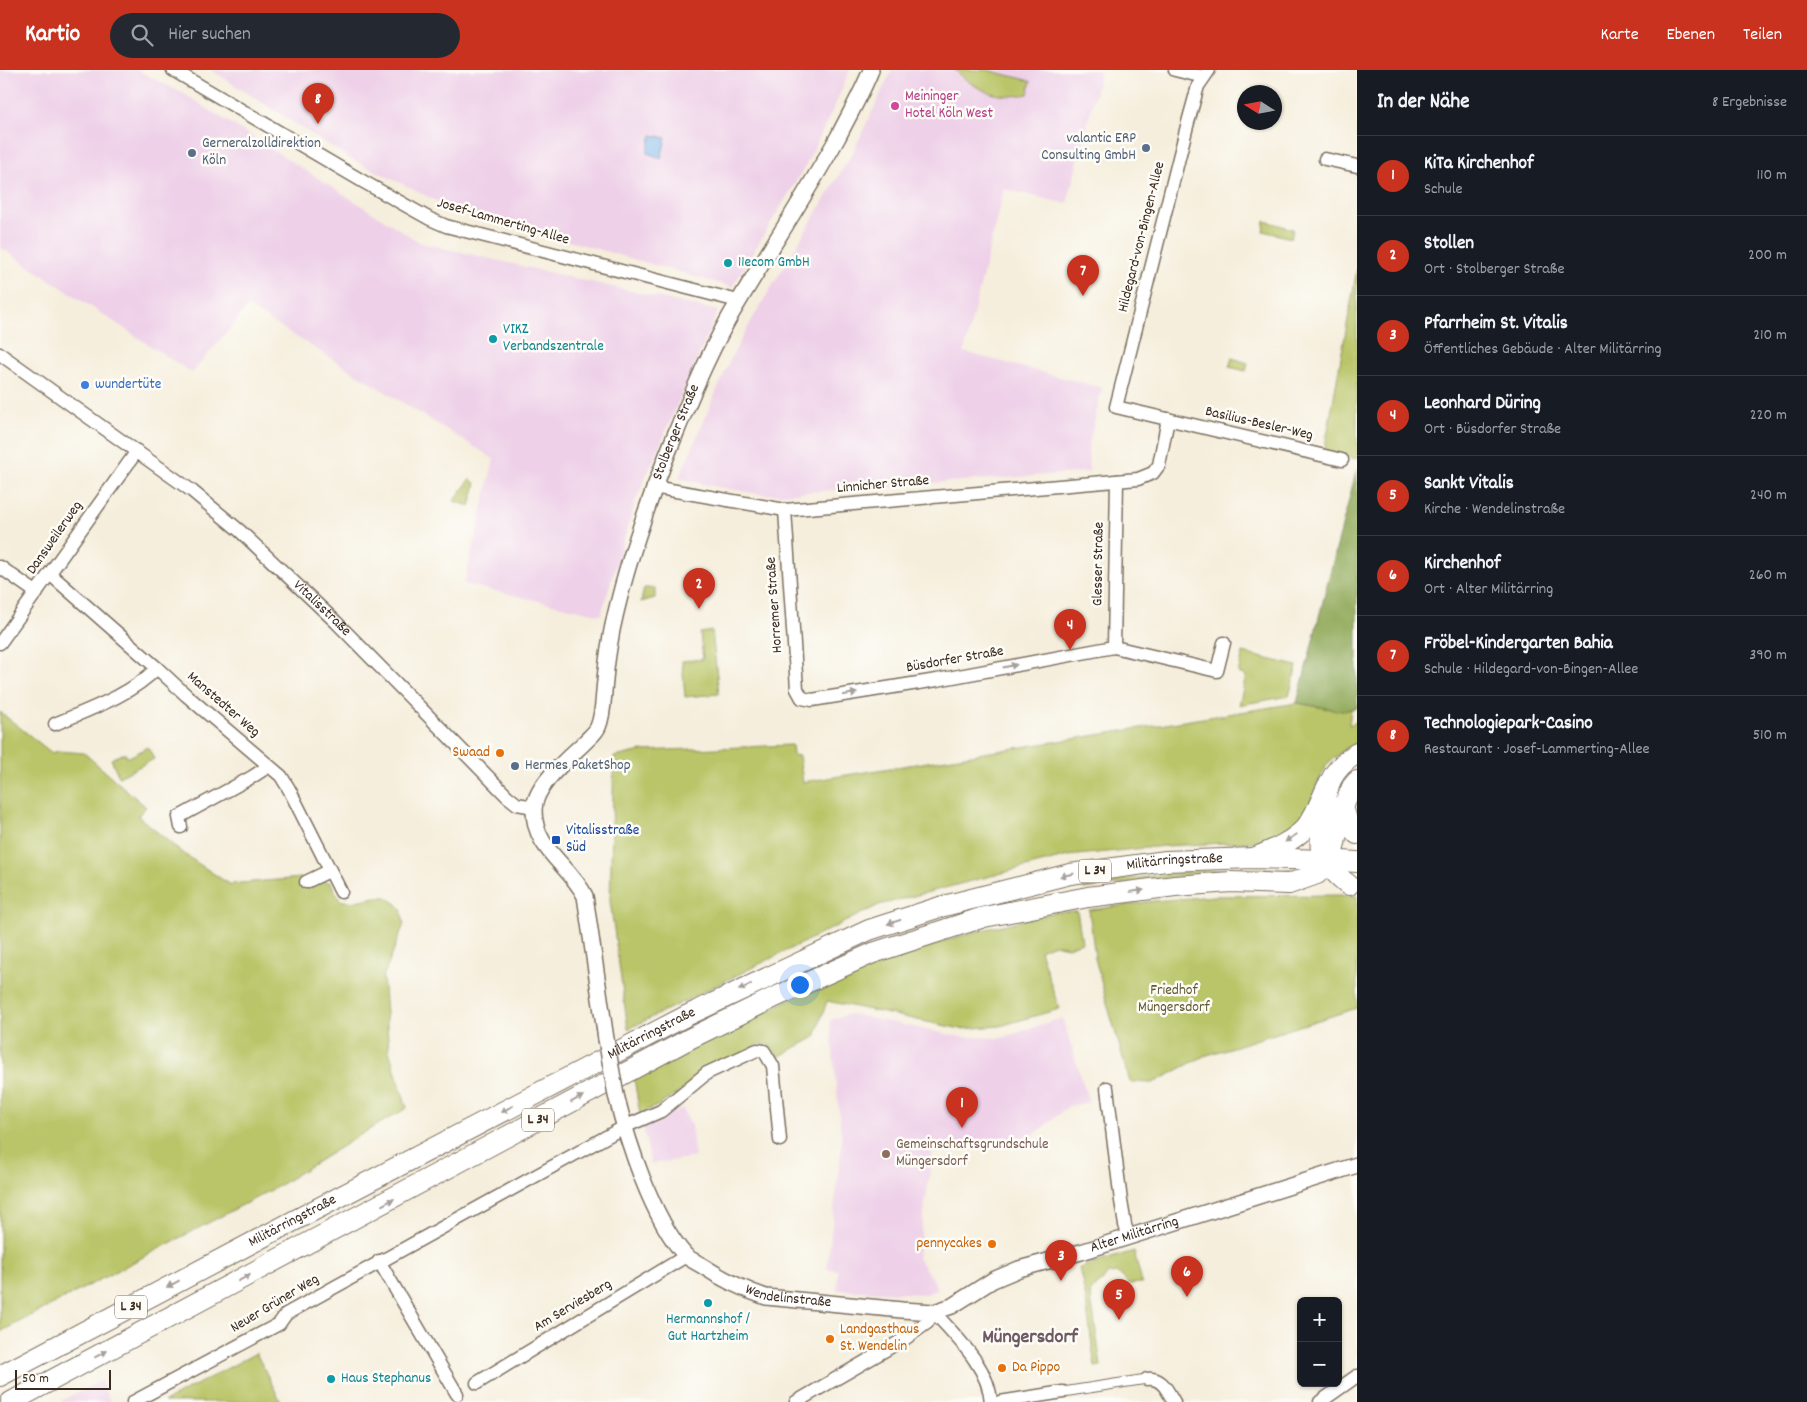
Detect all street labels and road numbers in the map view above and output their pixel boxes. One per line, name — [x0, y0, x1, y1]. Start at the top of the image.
street label: Hildegard-von-Bingen-Allee — [1113, 159, 1171, 315]
street label: Josef-Lammerting-Allee — [434, 193, 572, 252]
street label: Stolberger Straße — [647, 381, 706, 484]
street label: Basilius-Besler-Weg — [1203, 401, 1315, 447]
street label: Linnicher Straße — [836, 470, 930, 500]
street label: Dansweilerweg — [21, 497, 89, 579]
street label: Glesser Straße — [1087, 521, 1111, 606]
street label: Horremer Straße — [761, 556, 789, 654]
street label: Vitalisstraße — [288, 575, 356, 642]
street label: Büsdorfer Straße — [905, 641, 1006, 679]
street label: Manstedter Weg — [181, 667, 265, 743]
street label: Militärringstraße — [1125, 848, 1223, 877]
road number: L 34 — [1079, 859, 1111, 882]
street label: Militärringstraße — [604, 1002, 700, 1066]
road number: L 34 — [522, 1108, 554, 1132]
street label: Militärringstraße — [245, 1189, 341, 1254]
street label: Alter Militärring — [1088, 1211, 1181, 1259]
street label: Neuer Grüner Weg — [226, 1269, 324, 1339]
street label: Am Serviesberg — [530, 1274, 616, 1338]
street label: Wendelinstraße — [741, 1279, 833, 1314]
road number: L 34 — [115, 1296, 147, 1318]

